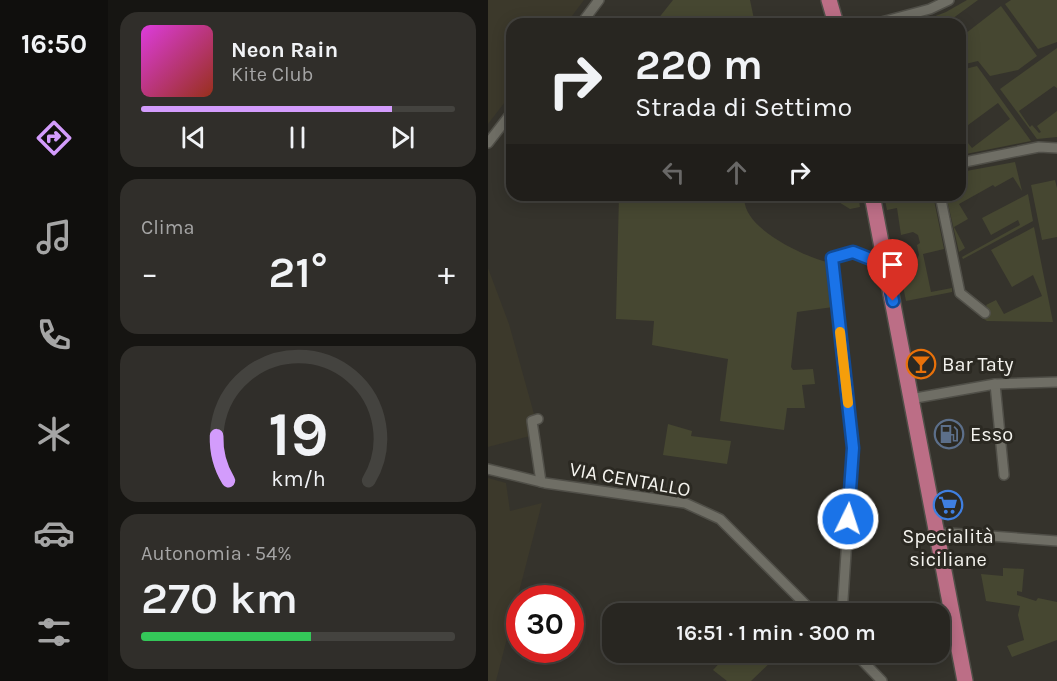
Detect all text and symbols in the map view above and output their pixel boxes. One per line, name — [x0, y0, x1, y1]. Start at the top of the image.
text: 16:50 — [21, 28, 87, 60]
text: Neon Rain — [231, 37, 338, 63]
text: 220 m — [635, 40, 763, 90]
icon: right — [536, 42, 614, 120]
text: Kite Club — [231, 63, 313, 86]
text: Strada di Settimo — [635, 91, 852, 123]
icon: directions — [33, 117, 75, 159]
icon: previous — [177, 121, 210, 154]
icon: pause — [281, 121, 314, 154]
icon: next — [386, 121, 419, 154]
icon: left — [657, 156, 690, 189]
icon: ahead — [720, 156, 753, 189]
icon: right — [783, 156, 816, 189]
icon: music — [33, 216, 75, 258]
text: Clima — [141, 216, 195, 239]
pin — [867, 239, 918, 301]
text: 21° — [268, 246, 328, 298]
icon: arrive — [876, 248, 909, 281]
text: − — [141, 254, 158, 292]
text: + — [438, 254, 455, 292]
icon: phone — [33, 314, 75, 356]
bar icon: Bar Taty — [905, 348, 937, 380]
place label: Bar Taty — [942, 353, 1014, 376]
text: 19 — [268, 398, 328, 471]
icon: climate — [33, 413, 75, 455]
fuel station icon: Esso — [933, 418, 965, 450]
place label: Esso — [970, 423, 1013, 446]
street label: VIA CENTALLO — [568, 458, 692, 501]
text: km/h — [271, 466, 325, 491]
position arrow — [816, 487, 880, 551]
supermarket icon: Specialità siciliane — [932, 489, 964, 521]
icon: car — [33, 512, 75, 554]
place label: Specialità siciliane — [902, 525, 994, 571]
text: Autonomia · 54% — [141, 542, 292, 565]
text: 270 km — [141, 572, 298, 624]
speed limit sign: 30 — [506, 585, 584, 663]
icon: filters — [33, 611, 75, 653]
text: 16:51 · 1 min · 300 m — [676, 620, 876, 646]

